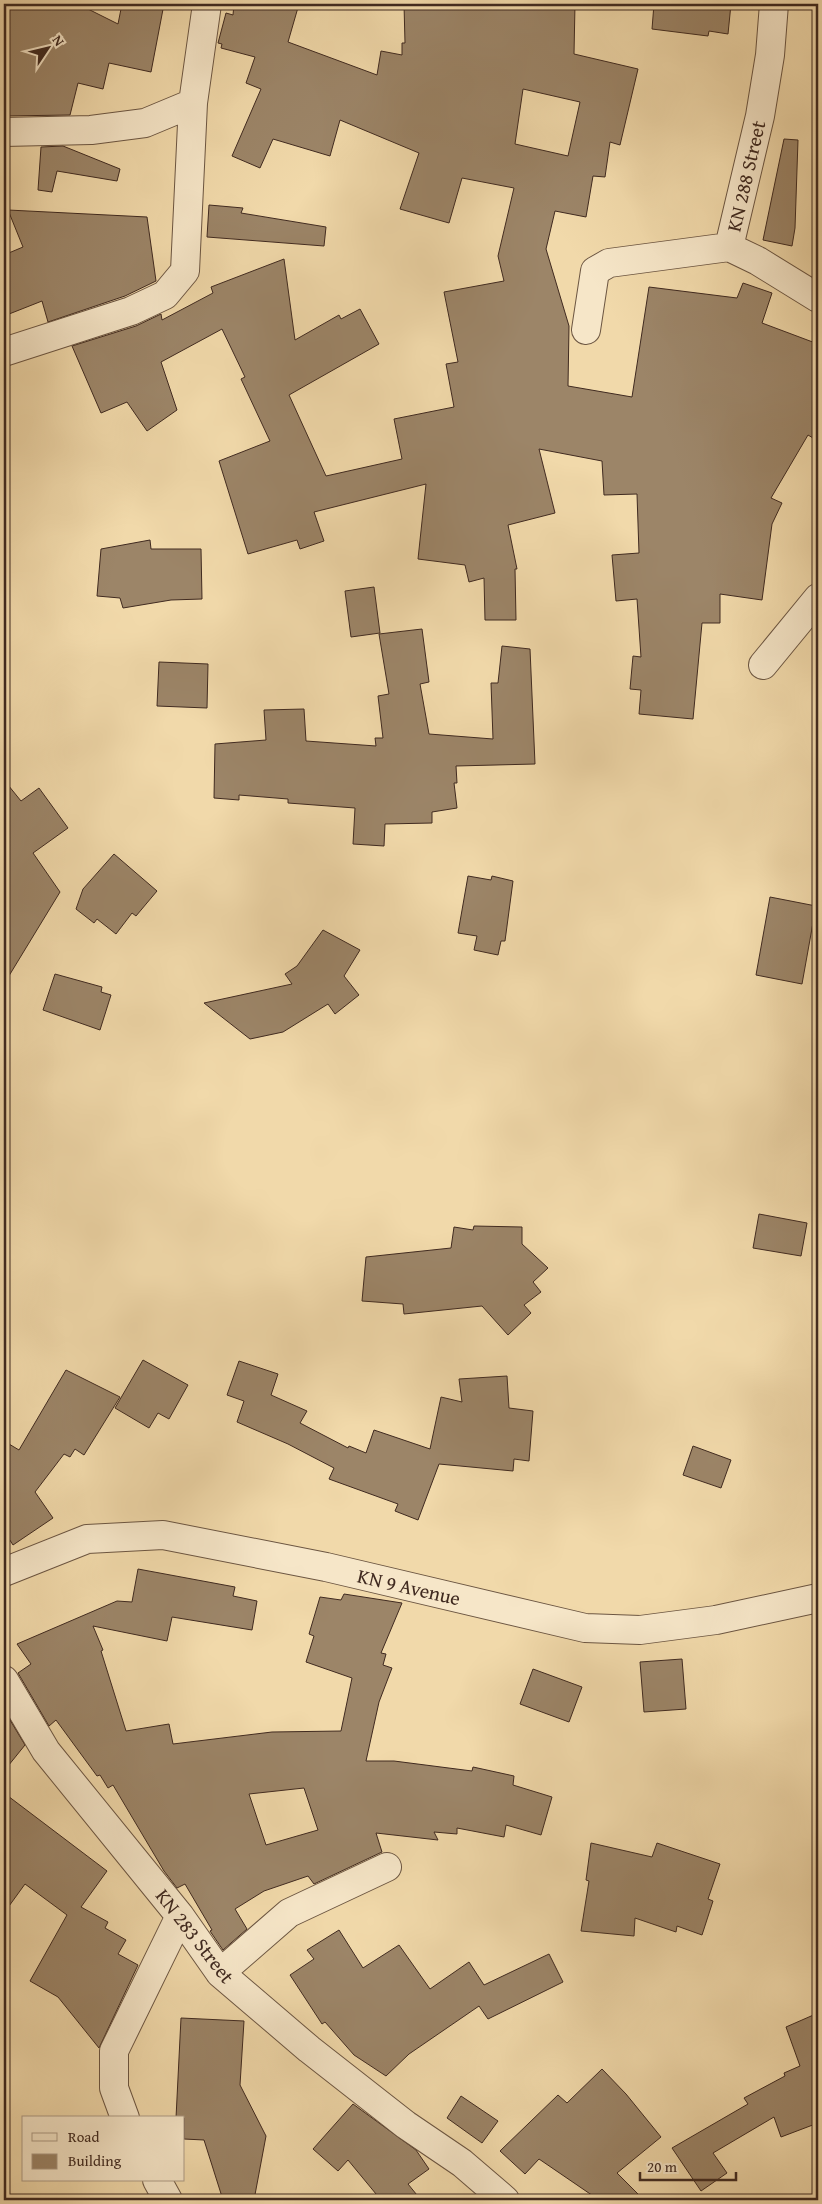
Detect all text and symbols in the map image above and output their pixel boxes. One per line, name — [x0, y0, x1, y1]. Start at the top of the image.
north arrow — [22, 22, 72, 72]
text: N — [48, 31, 70, 51]
street label: KN 288 Street — [719, 117, 772, 234]
street label: KN 9 Avenue — [355, 1561, 463, 1612]
street label: KN 283 Street — [149, 1882, 242, 1989]
legend — [22, 2116, 185, 2182]
text: Road — [68, 2126, 99, 2147]
scale bar — [640, 2149, 736, 2181]
text: Building — [68, 2150, 122, 2171]
text: 20 m — [647, 2156, 678, 2177]

